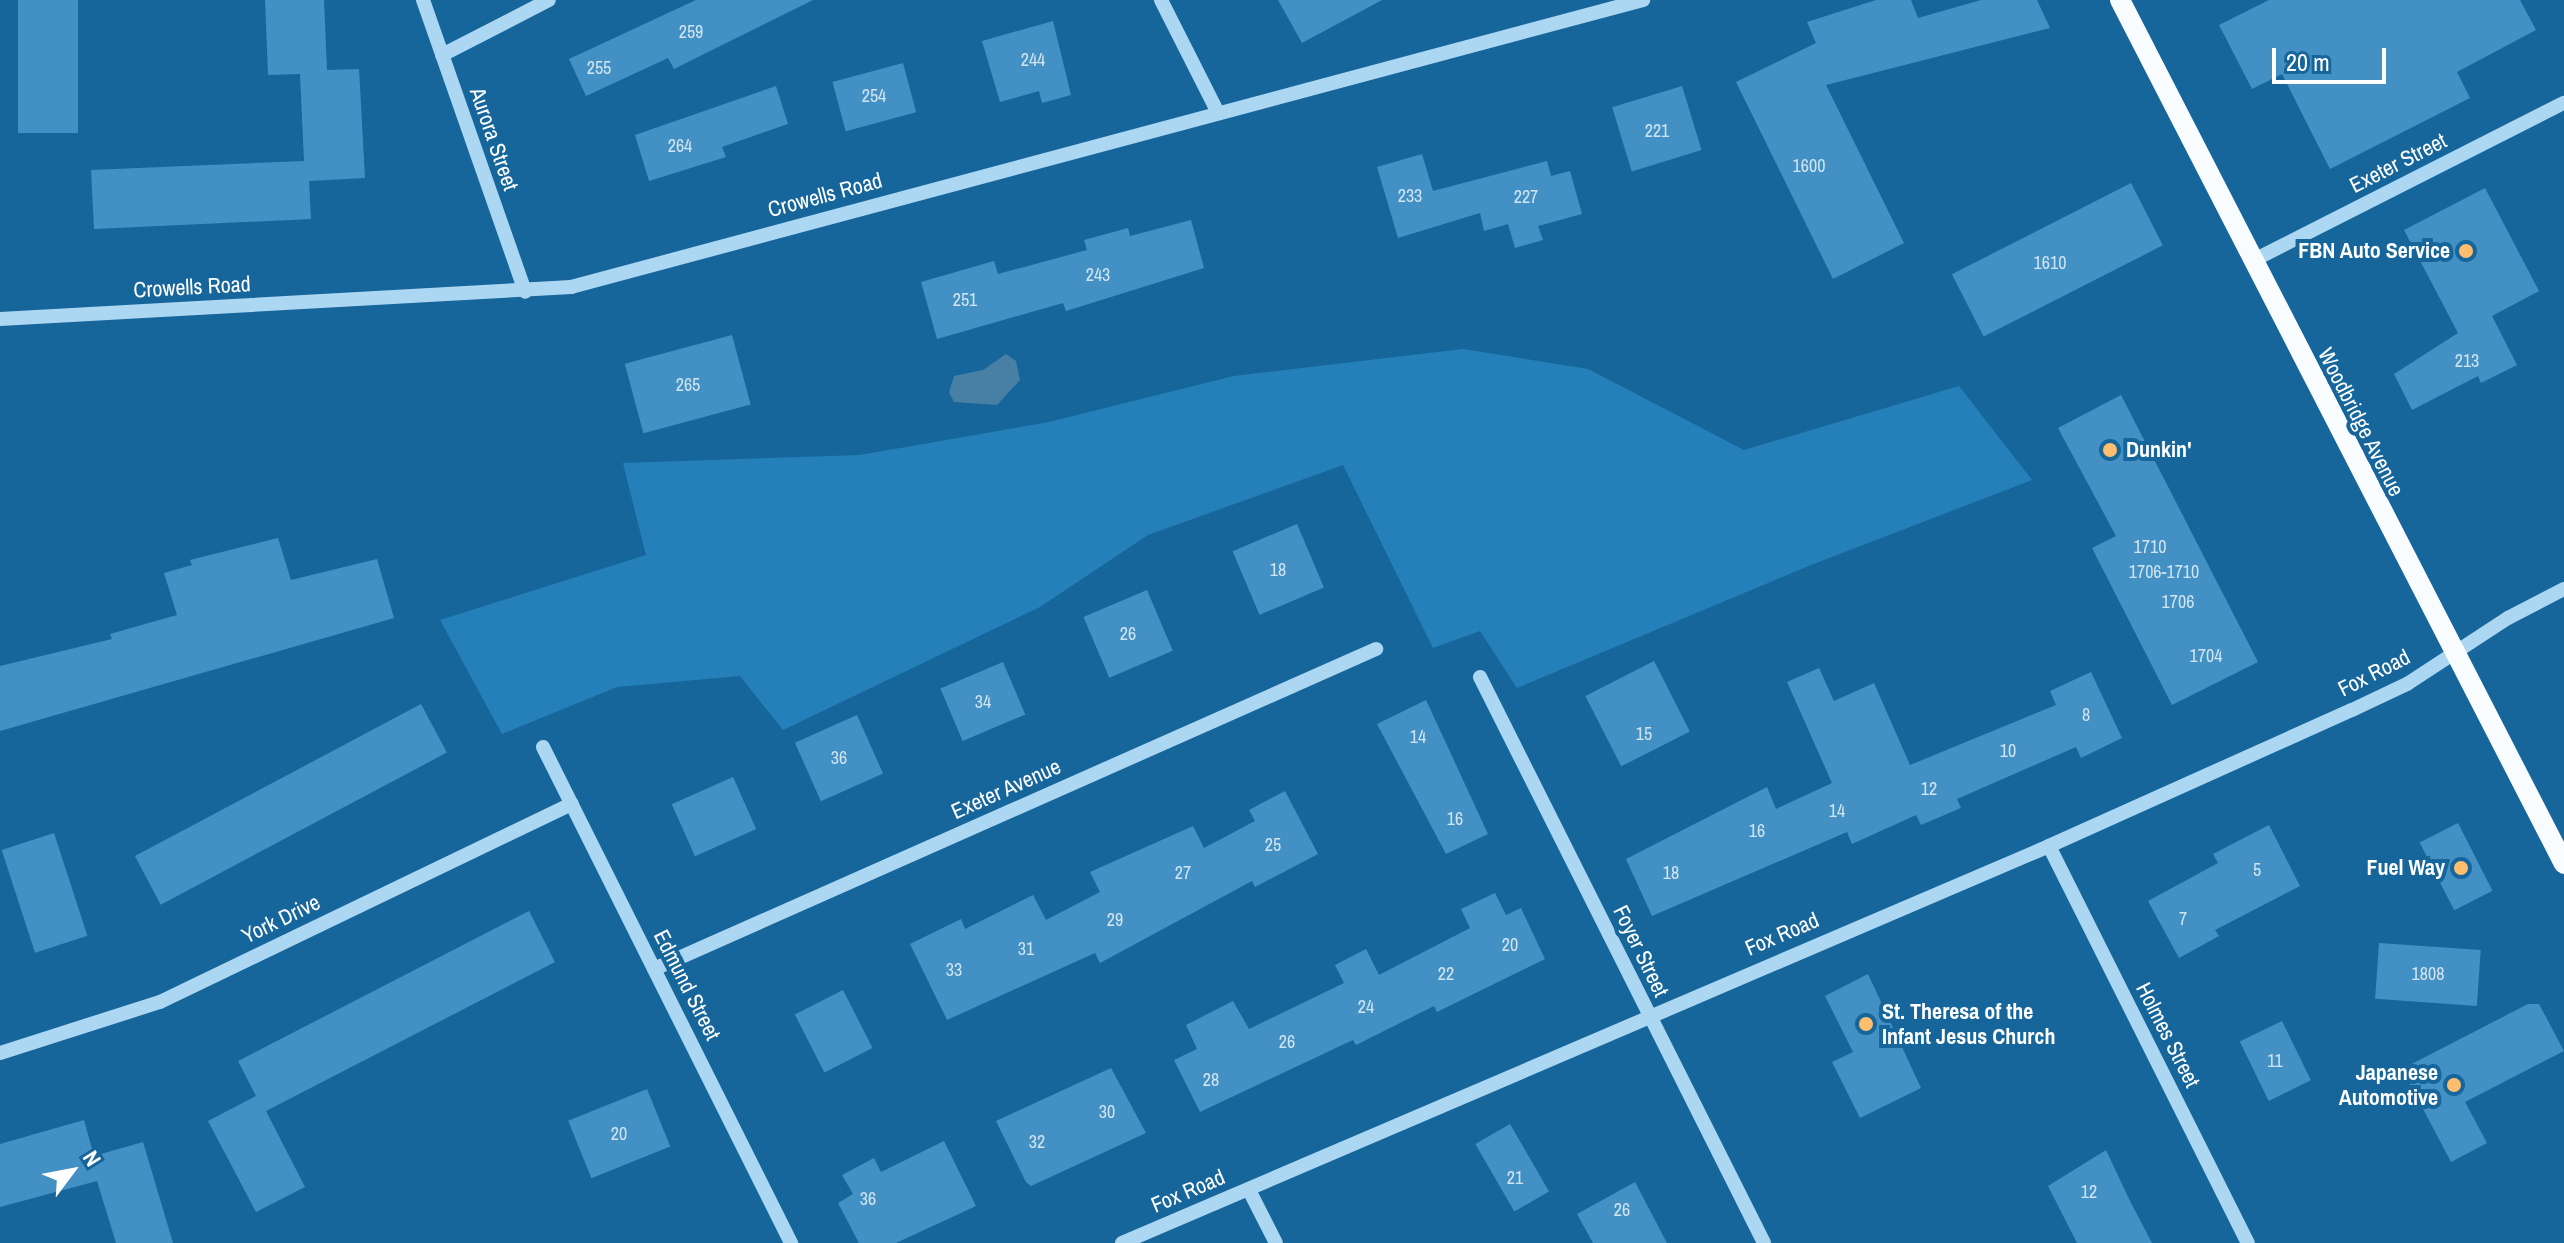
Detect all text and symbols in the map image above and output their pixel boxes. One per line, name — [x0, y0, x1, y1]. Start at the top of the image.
house number: 259 — [679, 21, 703, 43]
scale bar — [2276, 32, 2390, 82]
text: 20 m — [2286, 46, 2330, 78]
house number: 244 — [1021, 49, 1045, 71]
house number: 255 — [587, 57, 611, 79]
street label: Aurora Street — [464, 84, 524, 194]
house number: 254 — [862, 85, 886, 107]
house number: 221 — [1645, 120, 1669, 142]
street label: Exeter Street — [2345, 127, 2451, 199]
house number: 264 — [668, 135, 692, 157]
house number: 1600 — [1793, 155, 1825, 177]
street label: Crowells Road — [765, 167, 885, 223]
house number: 233 — [1398, 185, 1422, 207]
house number: 227 — [1514, 186, 1538, 208]
place label: FBN Auto Service — [2298, 238, 2450, 264]
marker: FBN Auto Service — [2457, 242, 2475, 260]
house number: 1610 — [2034, 252, 2066, 274]
house number: 243 — [1086, 264, 1110, 286]
street label: Crowells Road — [133, 271, 251, 303]
house number: 251 — [953, 289, 977, 311]
street label: Woodbridge Avenue — [2312, 343, 2410, 501]
house number: 213 — [2455, 350, 2479, 372]
house number: 265 — [676, 374, 700, 396]
place label: Dunkin' — [2126, 437, 2191, 463]
marker: Dunkin' — [2101, 441, 2119, 459]
house number: 1710 — [2134, 536, 2166, 558]
house number: 18 — [1270, 559, 1286, 581]
house number: 1706-1710 — [2129, 561, 2199, 583]
house number: 1706 — [2162, 591, 2194, 613]
house number: 26 — [1120, 623, 1136, 645]
street label: Fox Road — [2334, 644, 2414, 702]
house number: 1704 — [2190, 645, 2222, 667]
house number: 34 — [975, 691, 991, 713]
house number: 8 — [2082, 704, 2090, 726]
house number: 15 — [1636, 723, 1652, 745]
house number: 14 — [1410, 726, 1426, 748]
house number: 10 — [2000, 740, 2016, 762]
house number: 36 — [831, 747, 847, 769]
street label: Exeter Avenue — [947, 753, 1065, 825]
house number: 12 — [1921, 778, 1937, 800]
house number: 14 — [1829, 800, 1845, 822]
house number: 16 — [1447, 808, 1463, 830]
house number: 16 — [1749, 820, 1765, 842]
house number: 25 — [1265, 834, 1281, 856]
place label: Fuel Way — [2366, 855, 2445, 881]
house number: 5 — [2253, 859, 2261, 881]
marker: Fuel Way — [2452, 859, 2470, 877]
house number: 27 — [1175, 862, 1191, 884]
house number: 18 — [1663, 862, 1679, 884]
street label: York Drive — [238, 889, 324, 949]
street label: Foyer Street — [1608, 901, 1674, 1001]
street label: Fox Road — [1741, 907, 1823, 961]
house number: 7 — [2179, 908, 2187, 930]
house number: 29 — [1107, 909, 1123, 931]
street label: Edmund Street — [648, 925, 726, 1045]
house number: 20 — [1502, 934, 1518, 956]
house number: 31 — [1018, 938, 1034, 960]
house number: 33 — [946, 959, 962, 981]
house number: 22 — [1438, 963, 1454, 985]
house number: 1808 — [2412, 963, 2444, 985]
street label: Holmes Street — [2130, 978, 2206, 1092]
house number: 24 — [1358, 996, 1374, 1018]
place label: St. Theresa of the Infant Jesus Church — [1882, 998, 2055, 1050]
marker: St. Theresa of the Infant Jesus Church — [1857, 1015, 1875, 1033]
house number: 26 — [1279, 1031, 1295, 1053]
house number: 11 — [2267, 1050, 2283, 1072]
place label: Japanese Automotive — [2339, 1059, 2438, 1110]
house number: 28 — [1203, 1069, 1219, 1091]
marker: Japanese Automotive — [2445, 1076, 2463, 1094]
house number: 30 — [1099, 1101, 1115, 1123]
house number: 20 — [611, 1123, 627, 1145]
north arrow — [32, 1131, 112, 1211]
house number: 32 — [1029, 1131, 1045, 1153]
text: N — [76, 1145, 109, 1172]
street label: Fox Road — [1147, 1164, 1229, 1218]
house number: 21 — [1507, 1167, 1523, 1189]
house number: 12 — [2081, 1181, 2097, 1203]
house number: 36 — [860, 1188, 876, 1210]
house number: 26 — [1614, 1199, 1630, 1221]

